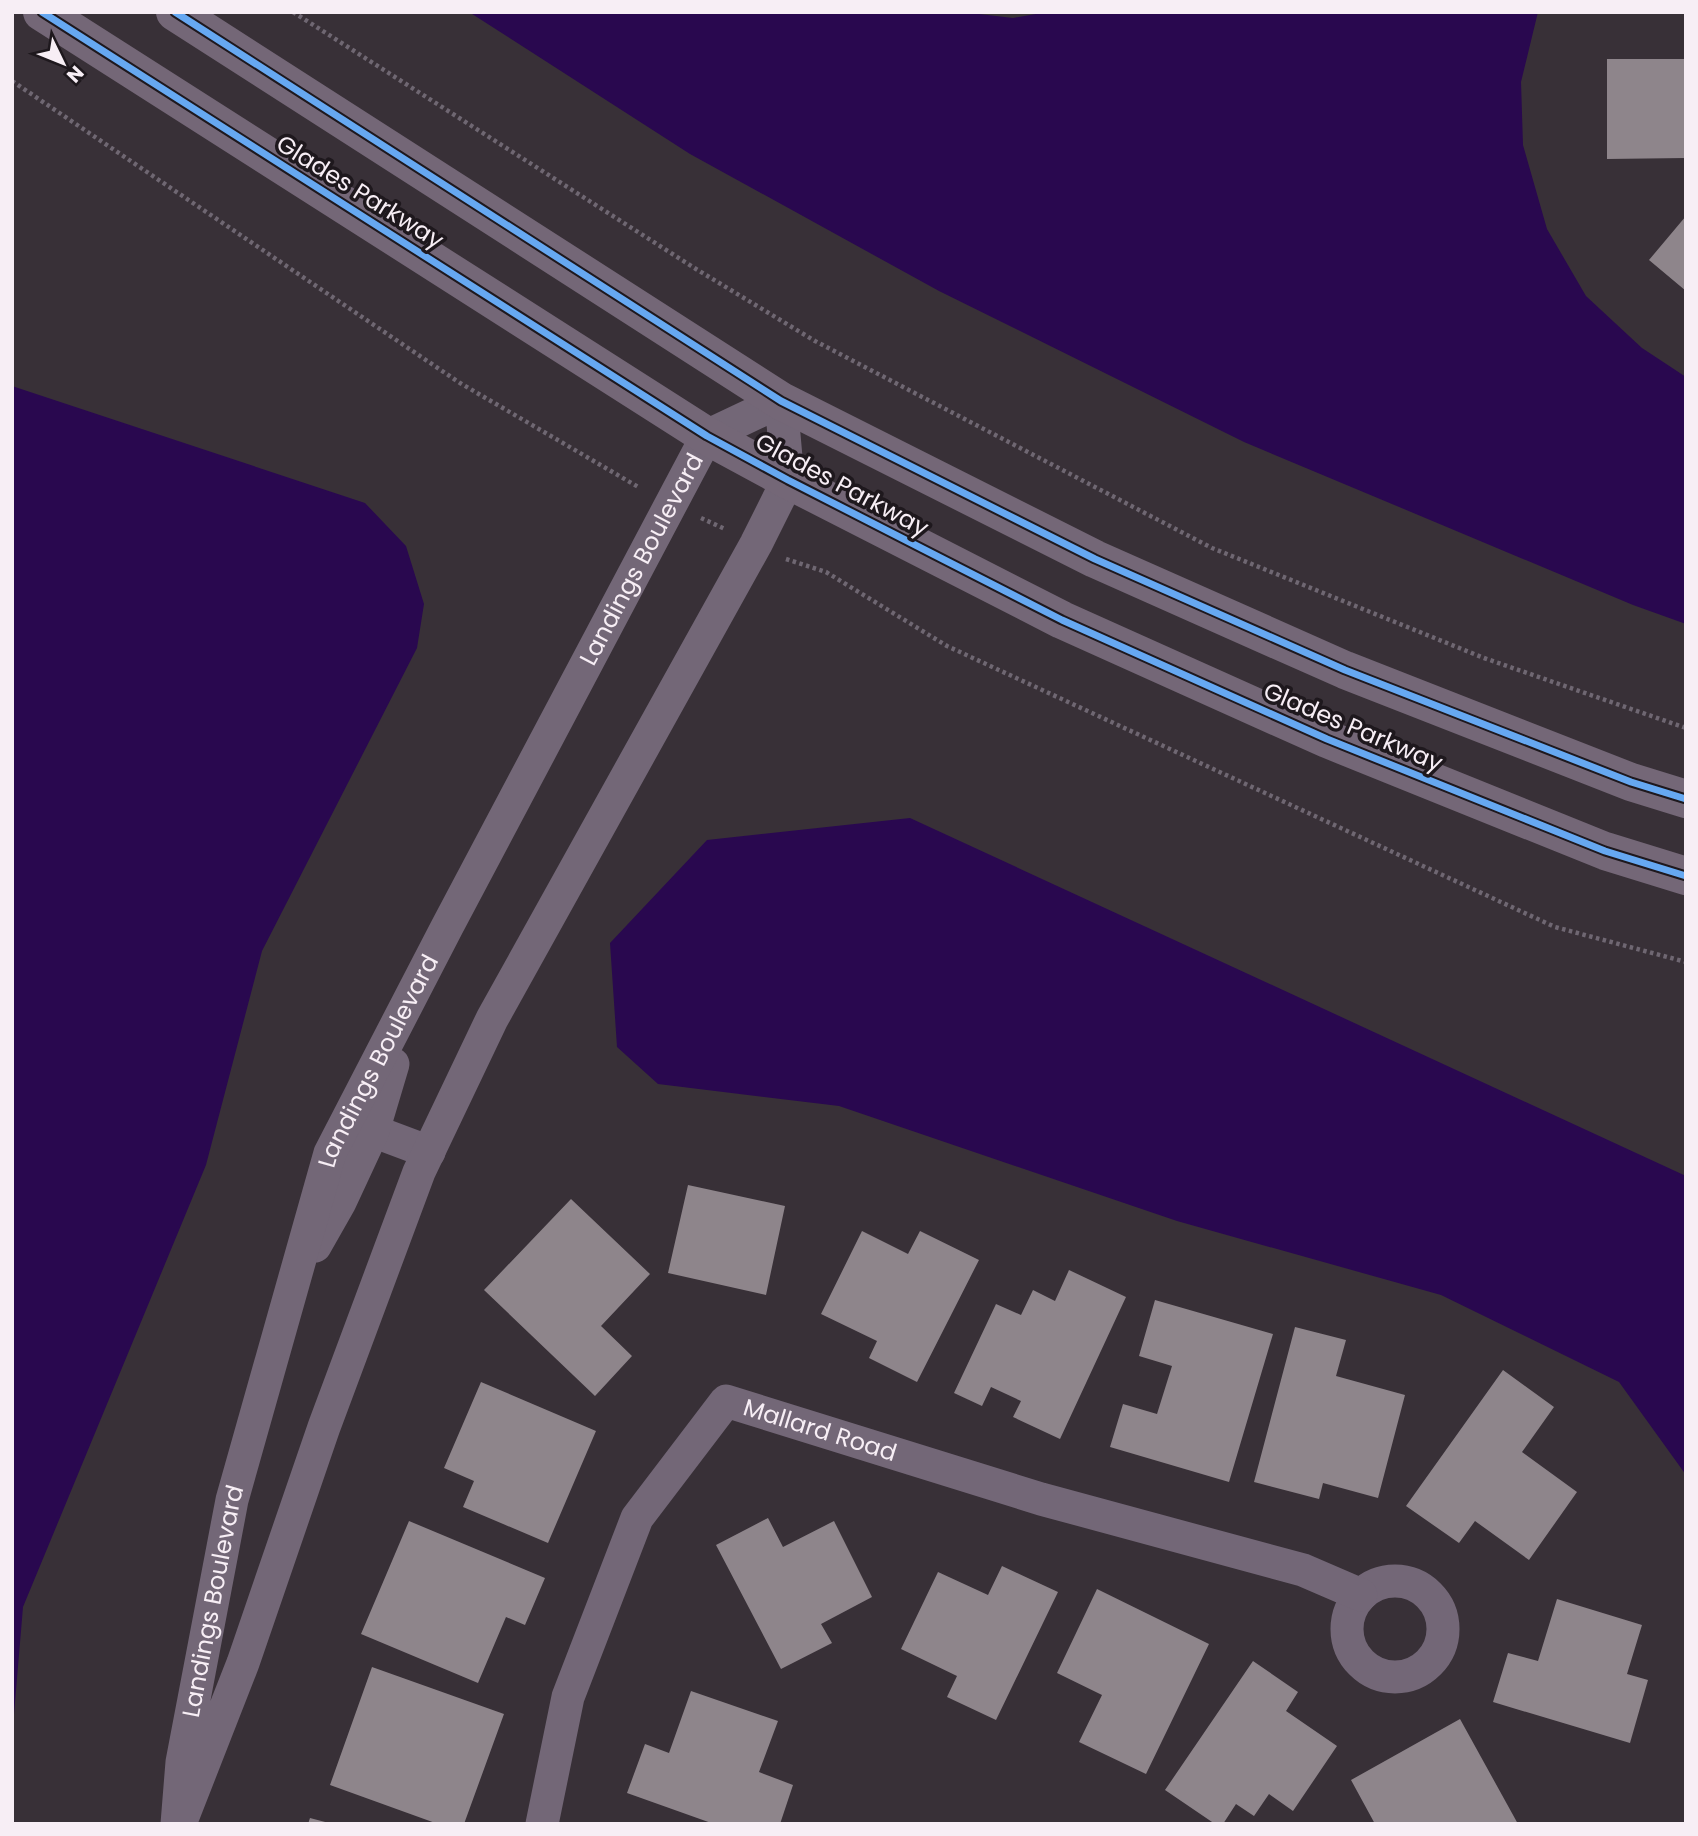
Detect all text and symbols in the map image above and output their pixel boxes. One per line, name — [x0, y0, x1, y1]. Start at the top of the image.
north arrow — [28, 28, 98, 98]
text: N — [60, 60, 90, 89]
street label: Glades Parkway — [270, 127, 451, 257]
street label: Glades Parkway — [750, 425, 935, 544]
street label: Landings Boulevard — [571, 447, 711, 671]
street label: Glades Parkway — [1259, 674, 1448, 779]
street label: Landings Boulevard — [310, 949, 446, 1171]
street label: Mallard Road — [739, 1390, 901, 1469]
street label: Landings Boulevard — [174, 1481, 251, 1720]

